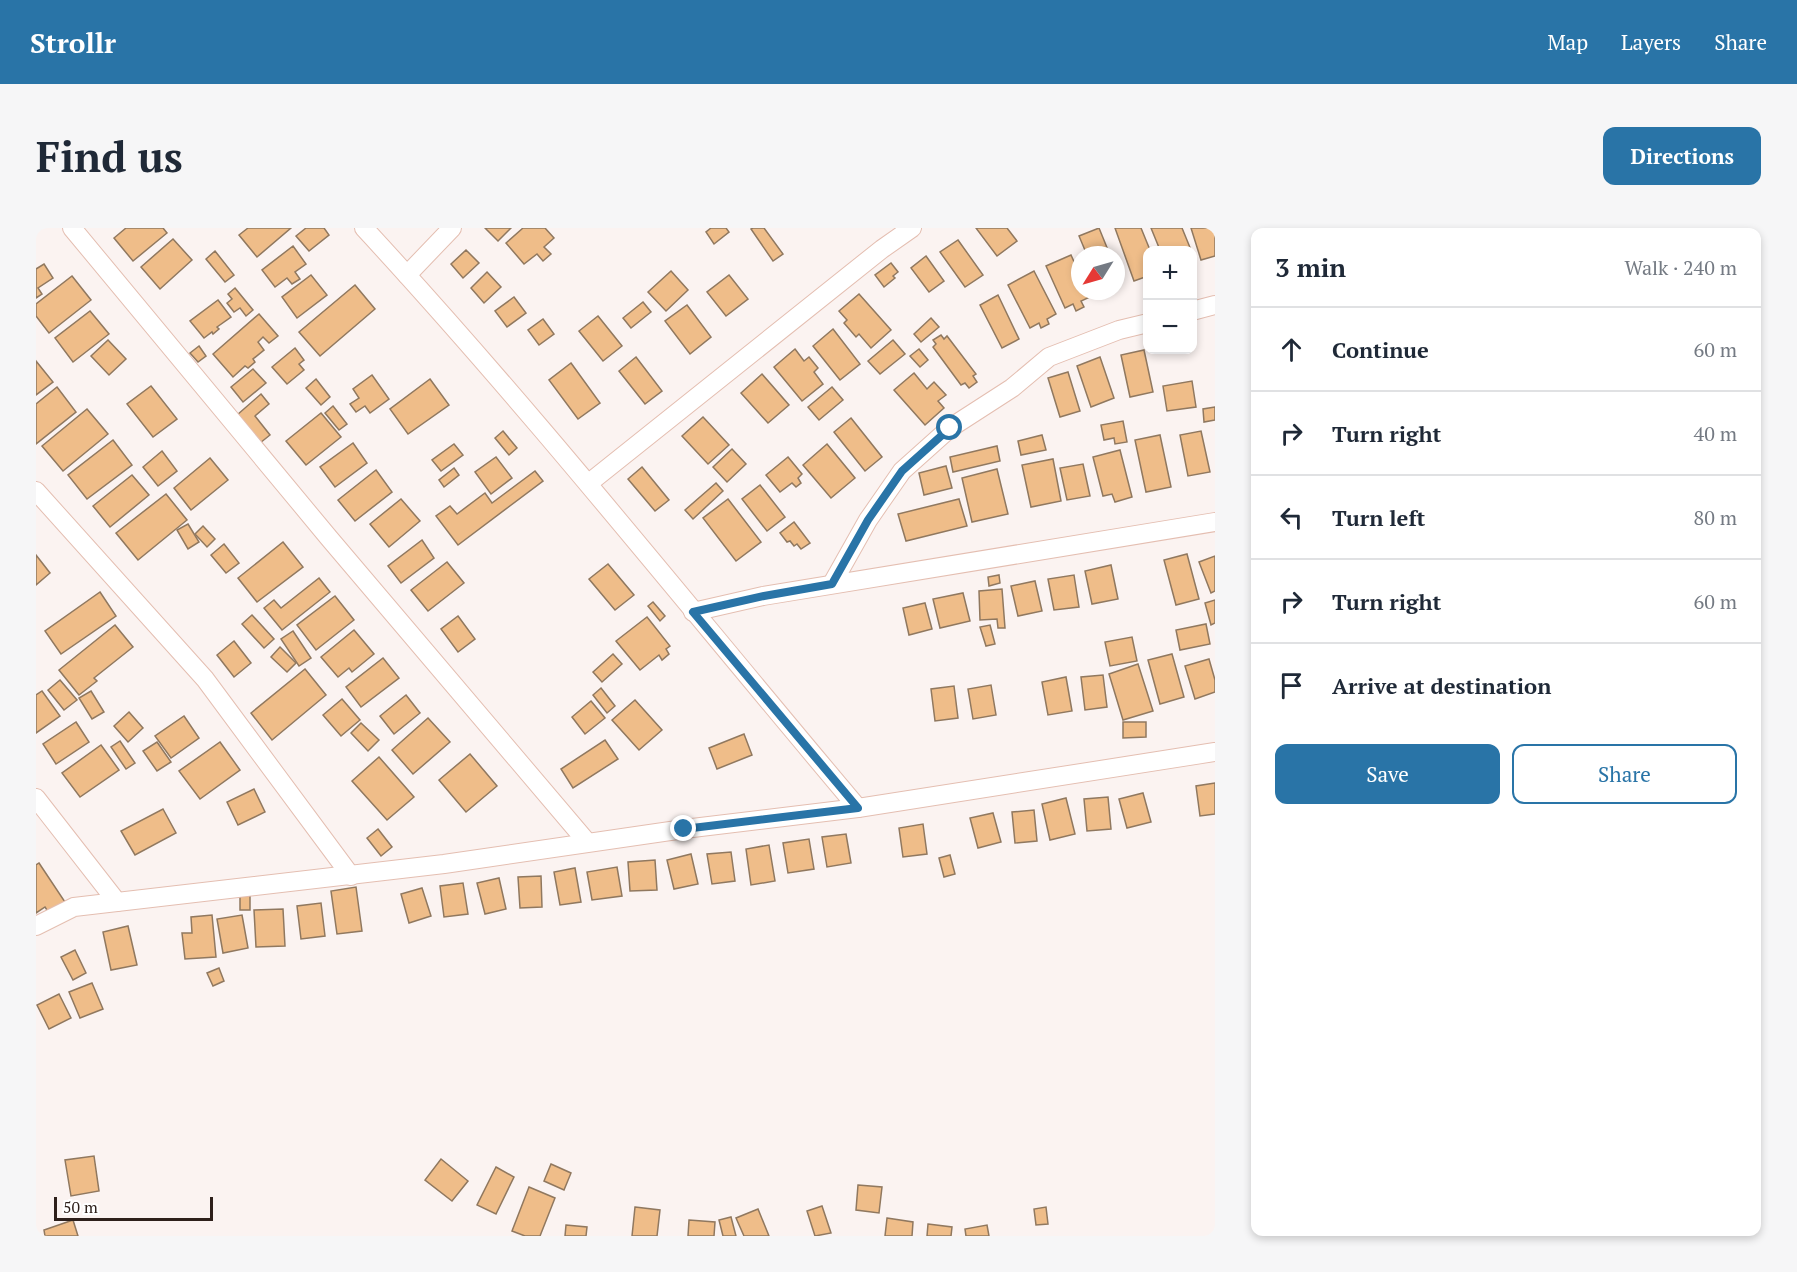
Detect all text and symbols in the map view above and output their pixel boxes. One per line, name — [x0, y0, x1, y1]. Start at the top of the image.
text: Strollr — [30, 24, 116, 61]
text: Map — [1547, 28, 1588, 56]
text: Layers — [1621, 28, 1681, 56]
text: Share — [1714, 28, 1767, 56]
button: Directions — [1603, 127, 1761, 185]
text: Find us — [36, 128, 183, 184]
north arrow — [1071, 246, 1125, 300]
map controls — [1143, 246, 1197, 354]
button: + — [1143, 246, 1197, 300]
text: 3 min — [1275, 250, 1346, 284]
text: Walk · 240 m — [1625, 254, 1737, 281]
button: − — [1143, 300, 1197, 354]
icon: ahead — [1275, 333, 1308, 366]
text: Continue — [1332, 335, 1429, 364]
text: 60 m — [1694, 336, 1737, 363]
route start — [936, 414, 962, 440]
icon: right — [1275, 417, 1308, 450]
text: Turn right — [1332, 419, 1441, 448]
text: 40 m — [1694, 420, 1737, 447]
icon: left — [1275, 501, 1308, 534]
text: Turn left — [1332, 503, 1425, 532]
text: 80 m — [1694, 504, 1737, 531]
icon: right — [1275, 585, 1308, 618]
text: Turn right — [1332, 587, 1441, 616]
text: 60 m — [1694, 588, 1737, 615]
icon: arrive — [1275, 669, 1308, 702]
text: Arrive at destination — [1332, 671, 1551, 700]
button: Save — [1275, 744, 1500, 804]
button: Share — [1512, 744, 1737, 804]
route end — [670, 815, 696, 841]
scale bar — [54, 1194, 213, 1222]
text: 50 m — [63, 1196, 98, 1218]

